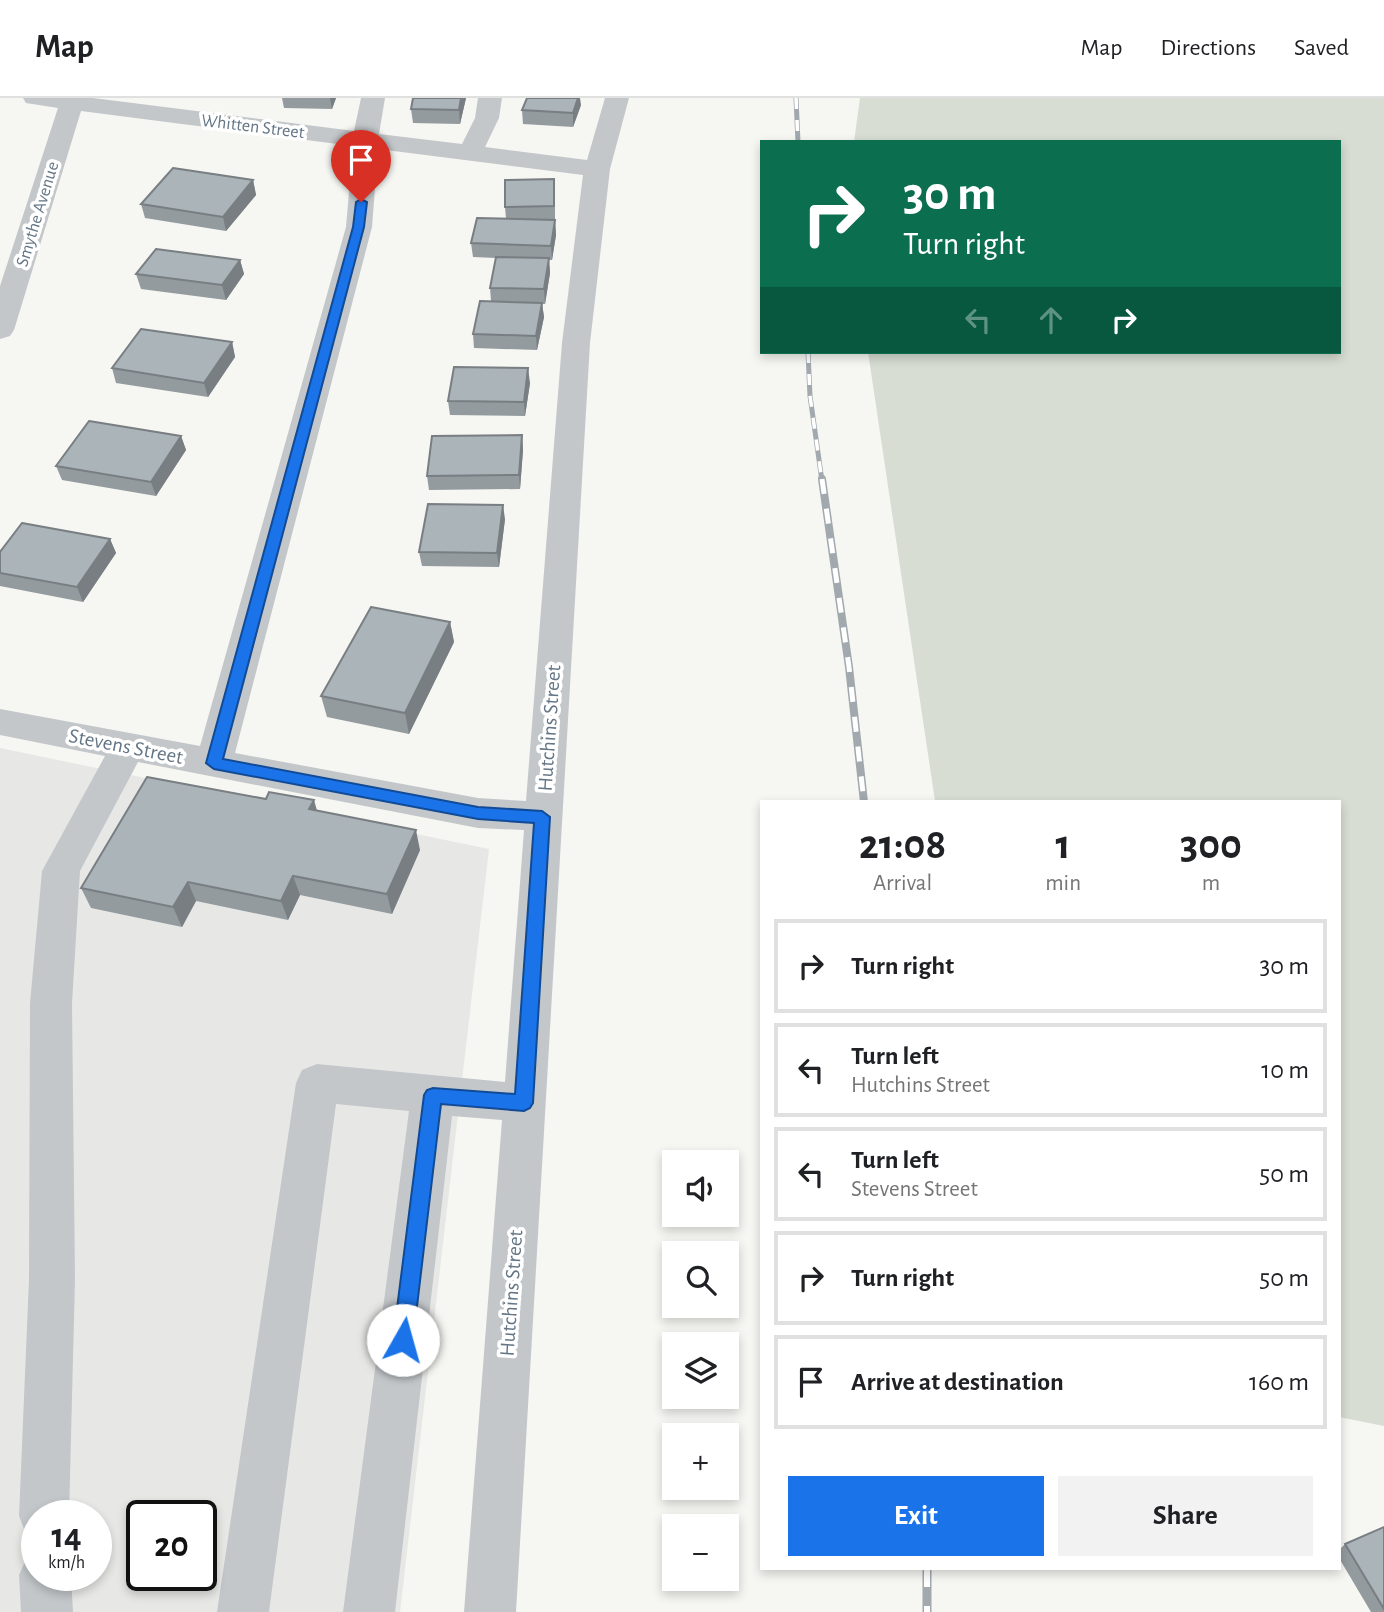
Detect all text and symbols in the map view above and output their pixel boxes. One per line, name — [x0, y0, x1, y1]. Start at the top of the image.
text: Map — [35, 31, 94, 64]
text: Map — [1080, 36, 1122, 60]
text: Directions — [1160, 36, 1256, 60]
text: Saved — [1294, 36, 1349, 60]
street label: Whitten Street — [200, 112, 306, 142]
pin — [331, 130, 391, 202]
icon: arrive — [342, 141, 380, 179]
street label: Smythe Avenue — [13, 160, 62, 269]
icon: right — [788, 168, 879, 259]
text: 30 m — [903, 170, 997, 219]
text: Turn right — [903, 228, 1025, 260]
icon: left — [959, 301, 997, 339]
icon: ahead — [1032, 301, 1070, 339]
icon: right — [1105, 301, 1143, 339]
street label: Hutchins Street — [535, 664, 564, 792]
street label: Stevens Street — [67, 725, 185, 768]
text: 21:08 — [859, 824, 946, 866]
text: 1 — [1056, 824, 1071, 866]
text: 300 — [1180, 824, 1242, 866]
text: Arrival — [873, 872, 932, 895]
text: min — [1045, 872, 1081, 895]
text: m — [1202, 872, 1220, 895]
icon: right — [792, 947, 830, 985]
text: Turn right — [851, 953, 954, 979]
text: 30 m — [1259, 953, 1309, 979]
text: Turn left — [851, 1043, 939, 1069]
icon: left — [792, 1051, 830, 1089]
text: 10 m — [1261, 1057, 1309, 1083]
text: Hutchins Street — [851, 1074, 990, 1097]
text: Turn left — [851, 1147, 939, 1173]
map controls — [662, 1150, 739, 1591]
button: sound — [662, 1150, 739, 1227]
icon: left — [792, 1155, 830, 1193]
text: 50 m — [1259, 1161, 1309, 1187]
text: Stevens Street — [851, 1178, 978, 1201]
street label: Hutchins Street — [497, 1229, 526, 1357]
button: search — [662, 1241, 739, 1318]
icon: right — [792, 1259, 830, 1297]
text: Turn right — [851, 1265, 954, 1291]
text: 50 m — [1259, 1265, 1309, 1291]
position arrow — [366, 1303, 440, 1377]
button: layers — [662, 1332, 739, 1409]
icon: arrive — [792, 1363, 830, 1401]
text: Arrive at destination — [851, 1369, 1064, 1395]
text: 160 m — [1249, 1369, 1309, 1395]
button: + — [662, 1423, 739, 1500]
button: Exit — [788, 1476, 1044, 1556]
button: Share — [1058, 1476, 1313, 1556]
speed limit sign: 20 — [126, 1500, 217, 1591]
button: − — [662, 1514, 739, 1591]
text: 14 — [51, 1519, 82, 1554]
text: km/h — [48, 1554, 85, 1572]

